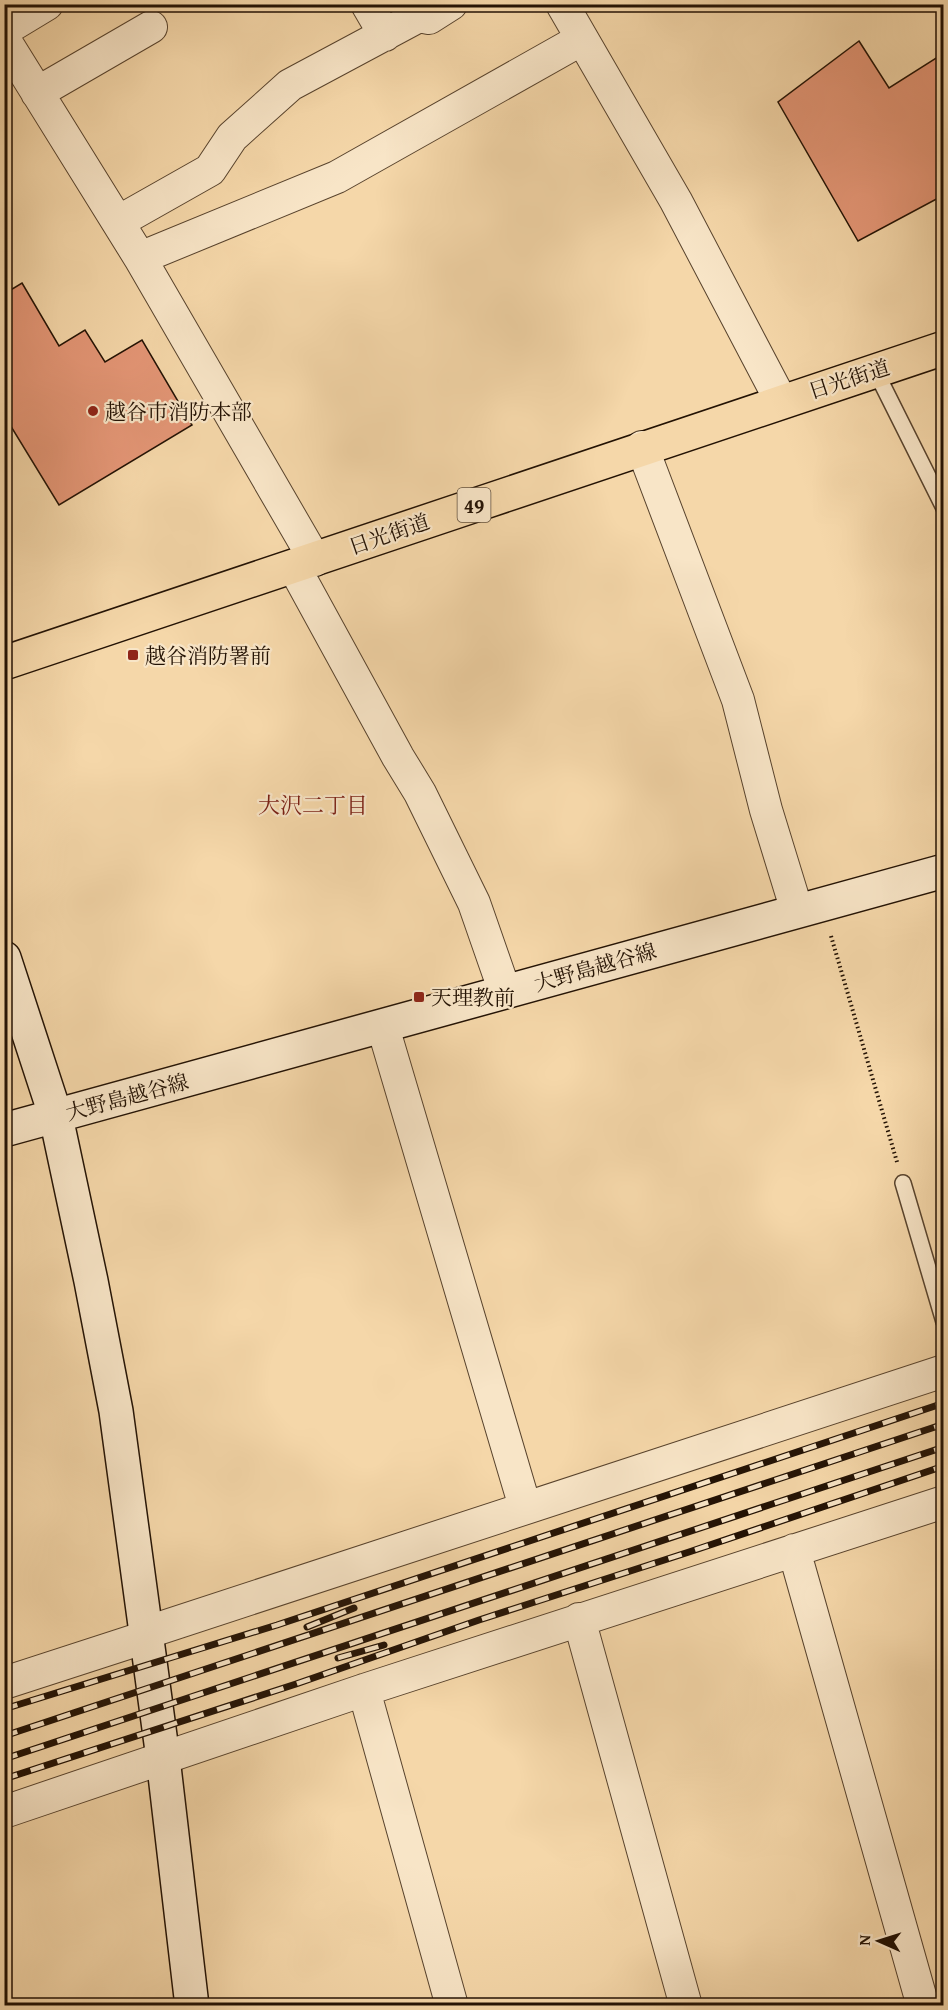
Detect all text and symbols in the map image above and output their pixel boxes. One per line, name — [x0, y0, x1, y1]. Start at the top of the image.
street label: 日光街道 — [804, 351, 894, 407]
place label: 越谷市消防本部 — [105, 396, 252, 427]
marker: 越谷市消防本部 — [86, 404, 100, 418]
road number: 49 — [458, 488, 490, 522]
street label: 日光街道 — [344, 506, 434, 562]
place label: 越谷消防署前 — [145, 640, 271, 671]
marker: 越谷消防署前 — [126, 648, 140, 662]
district label: 大沢二丁目 — [258, 789, 368, 821]
street label: 大野島越谷線 — [530, 935, 660, 999]
place label: 天理教前 — [431, 982, 515, 1013]
marker: 天理教前 — [412, 990, 426, 1004]
street label: 大野島越谷線 — [62, 1066, 192, 1128]
north arrow — [849, 1911, 909, 1971]
text: N — [852, 1934, 876, 1946]

